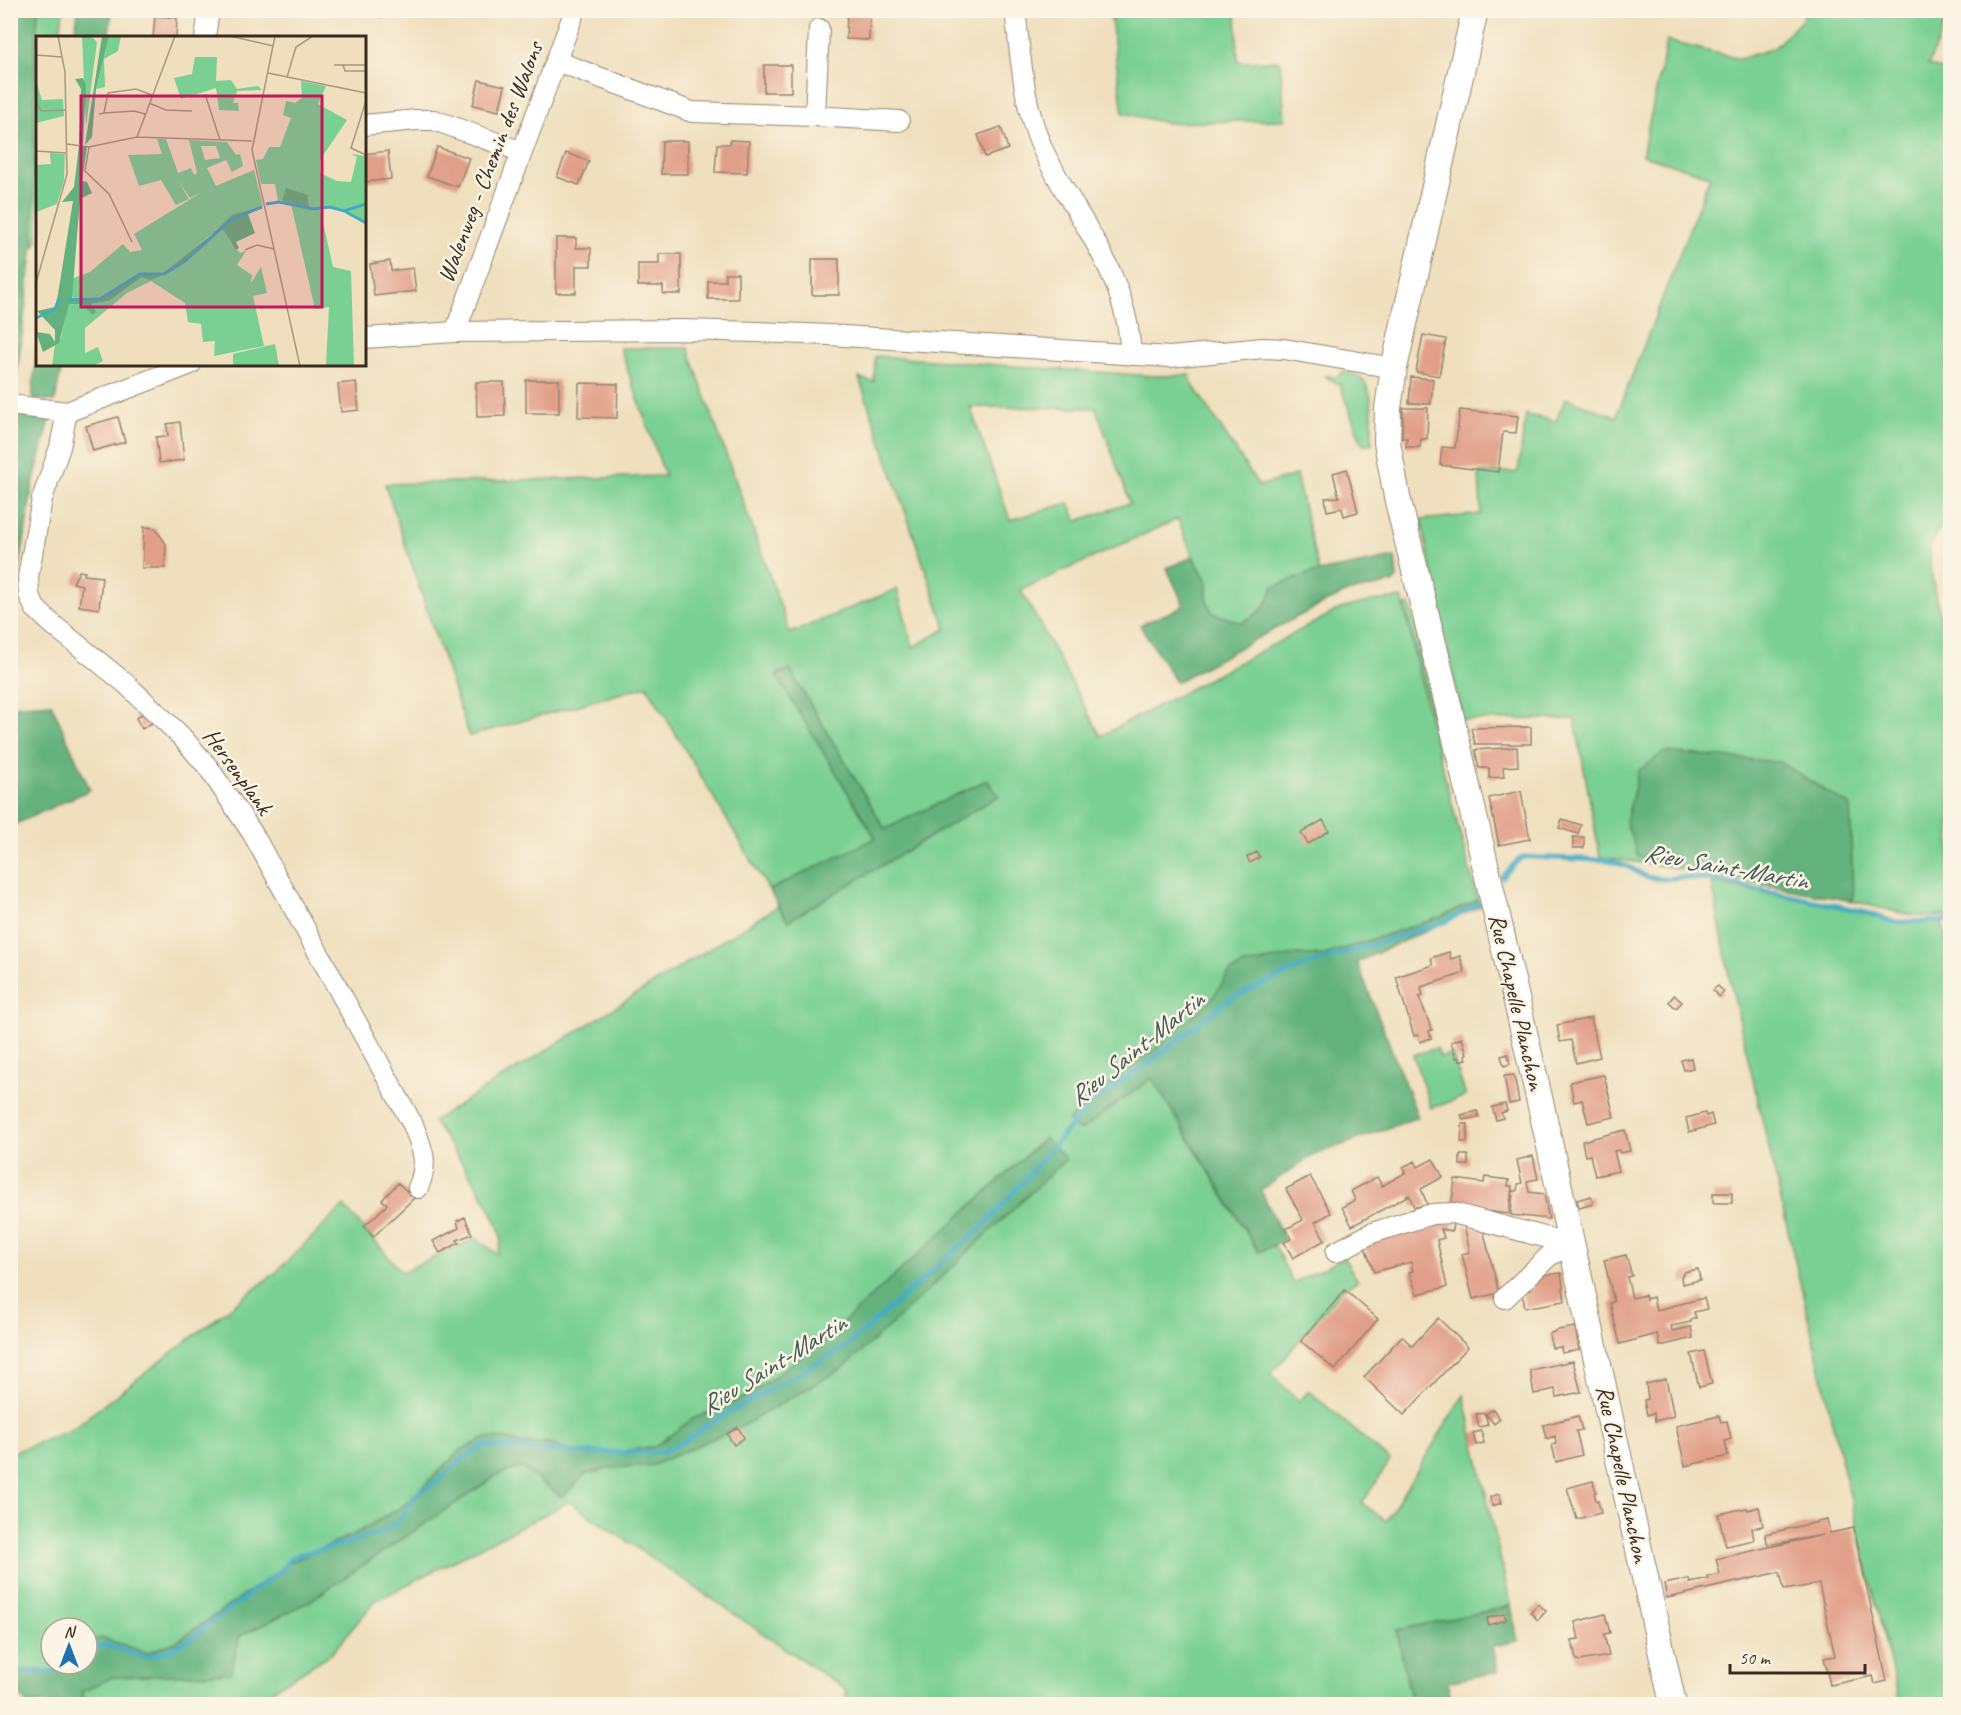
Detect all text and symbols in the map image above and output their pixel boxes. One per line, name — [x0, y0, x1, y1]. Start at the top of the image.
inset map — [36, 36, 366, 366]
street label: Walenweg - Chemin des Walons — [430, 36, 550, 286]
street label: Hersenplank — [197, 722, 281, 822]
water label: Rieu Saint-Martin — [1642, 836, 1812, 898]
street label: Rue Chapelle Planchon — [1482, 911, 1552, 1094]
water label: Rieu Saint-Martin — [1062, 982, 1213, 1113]
water label: Rieu Saint-Martin — [694, 1305, 854, 1422]
street label: Rue Chapelle Planchon — [1590, 1383, 1657, 1566]
north arrow — [39, 1616, 99, 1676]
text: N — [64, 1622, 77, 1642]
scale bar — [1730, 1637, 1865, 1675]
text: 50 m — [1739, 1647, 1772, 1669]

